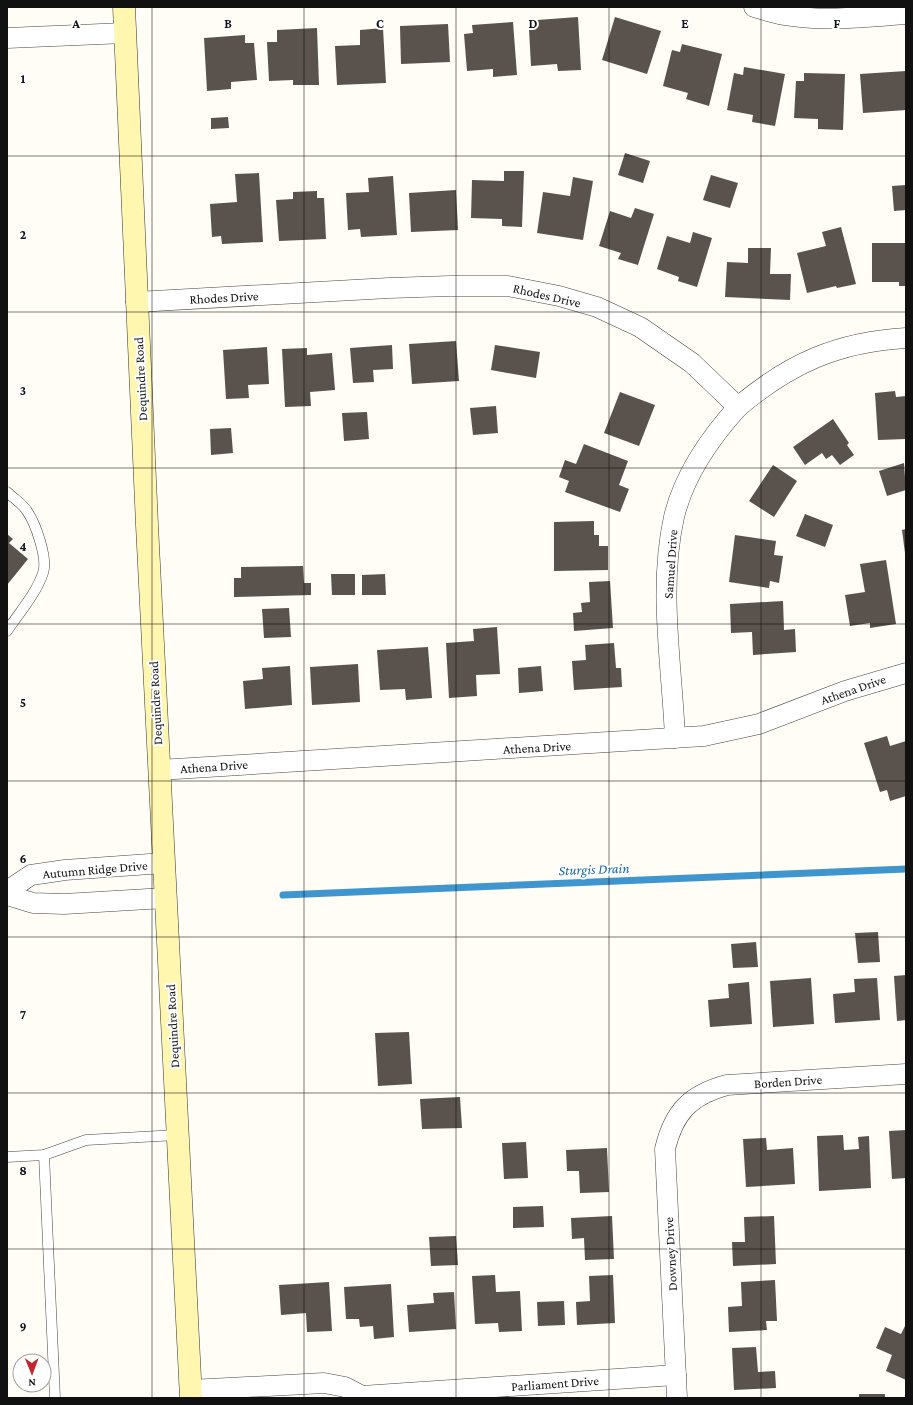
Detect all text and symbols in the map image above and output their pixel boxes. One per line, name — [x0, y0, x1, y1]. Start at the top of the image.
text: A — [71, 16, 80, 31]
text: B — [224, 16, 232, 31]
text: C — [376, 16, 384, 31]
text: D — [529, 16, 538, 31]
text: E — [681, 16, 689, 31]
text: F — [834, 16, 841, 31]
text: 1 — [21, 71, 26, 86]
text: 2 — [20, 227, 27, 242]
street label: Rhodes Drive — [512, 280, 582, 311]
street label: Rhodes Drive — [189, 288, 259, 307]
street label: Dequindre Road — [131, 336, 150, 421]
text: 3 — [20, 383, 26, 398]
street label: Samuel Drive — [661, 529, 680, 599]
text: 4 — [19, 539, 27, 554]
street label: Dequindre Road — [146, 660, 165, 745]
street label: Athena Drive — [819, 671, 888, 708]
text: 5 — [20, 695, 26, 710]
street label: Athena Drive — [503, 738, 572, 757]
street label: Athena Drive — [180, 757, 249, 776]
text: 6 — [19, 851, 27, 866]
street label: Autumn Ridge Drive — [42, 857, 148, 882]
water label: Sturgis Drain — [558, 860, 630, 878]
street label: Dequindre Road — [163, 983, 182, 1068]
text: 7 — [20, 1007, 26, 1022]
street label: Borden Drive — [754, 1072, 823, 1091]
text: 8 — [19, 1163, 27, 1178]
street label: Downey Drive — [661, 1216, 680, 1291]
text: 9 — [19, 1319, 27, 1334]
north arrow — [12, 1353, 52, 1393]
street label: Parliament Drive — [511, 1373, 600, 1394]
text: N — [28, 1377, 36, 1389]

